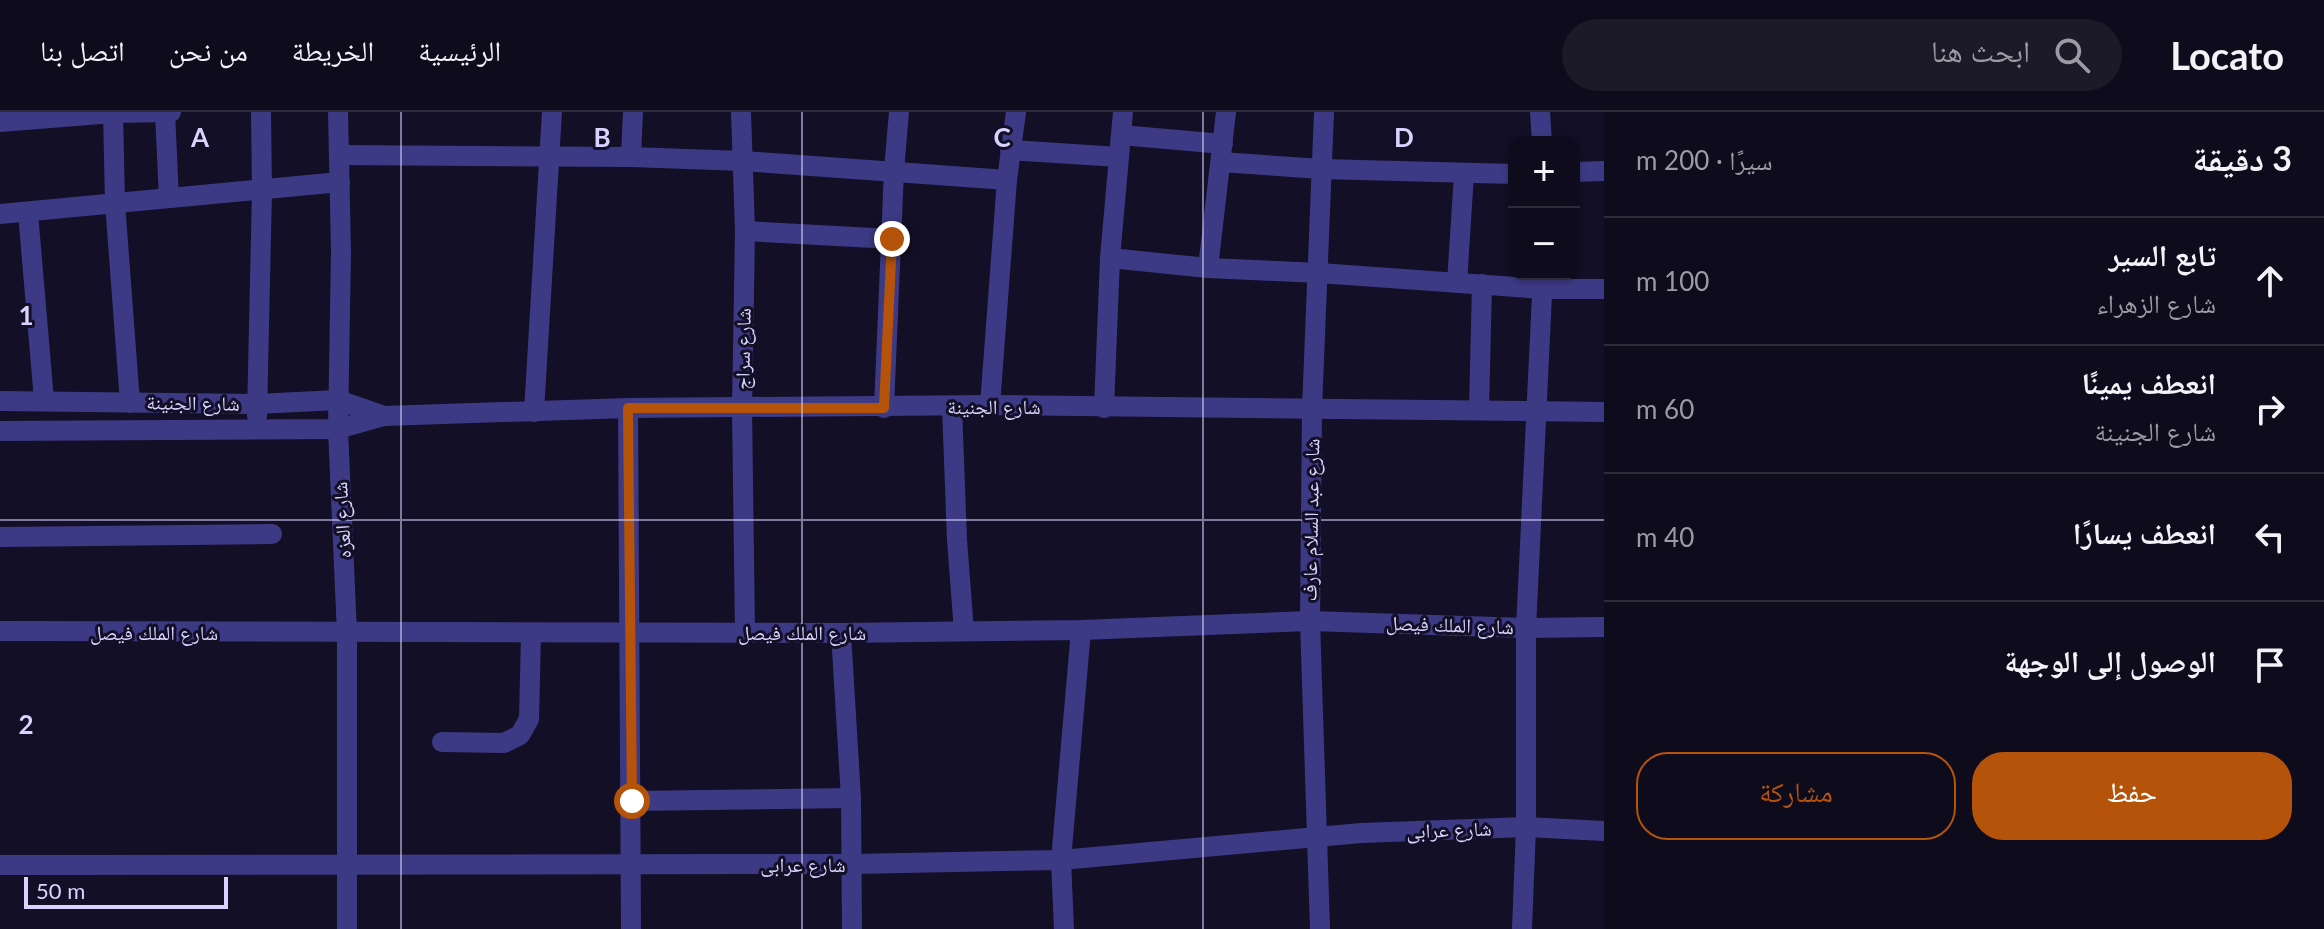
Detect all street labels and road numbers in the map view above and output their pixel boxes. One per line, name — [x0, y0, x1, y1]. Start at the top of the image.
street label: شارع سراج — [729, 308, 757, 390]
street label: شارع الجنينة — [146, 389, 240, 417]
street label: شارع الجنينة — [947, 394, 1041, 420]
street label: شارع عبد السلام عارف — [1297, 438, 1326, 602]
street label: شارع العزه — [327, 481, 357, 559]
street label: شارع الملك فيصل — [1386, 610, 1514, 640]
street label: شارع الملك فيصل — [90, 620, 218, 646]
street label: شارع الملك فيصل — [738, 620, 866, 646]
street label: شارع عرابى — [1406, 816, 1492, 844]
street label: شارع عرابى — [760, 852, 846, 878]

